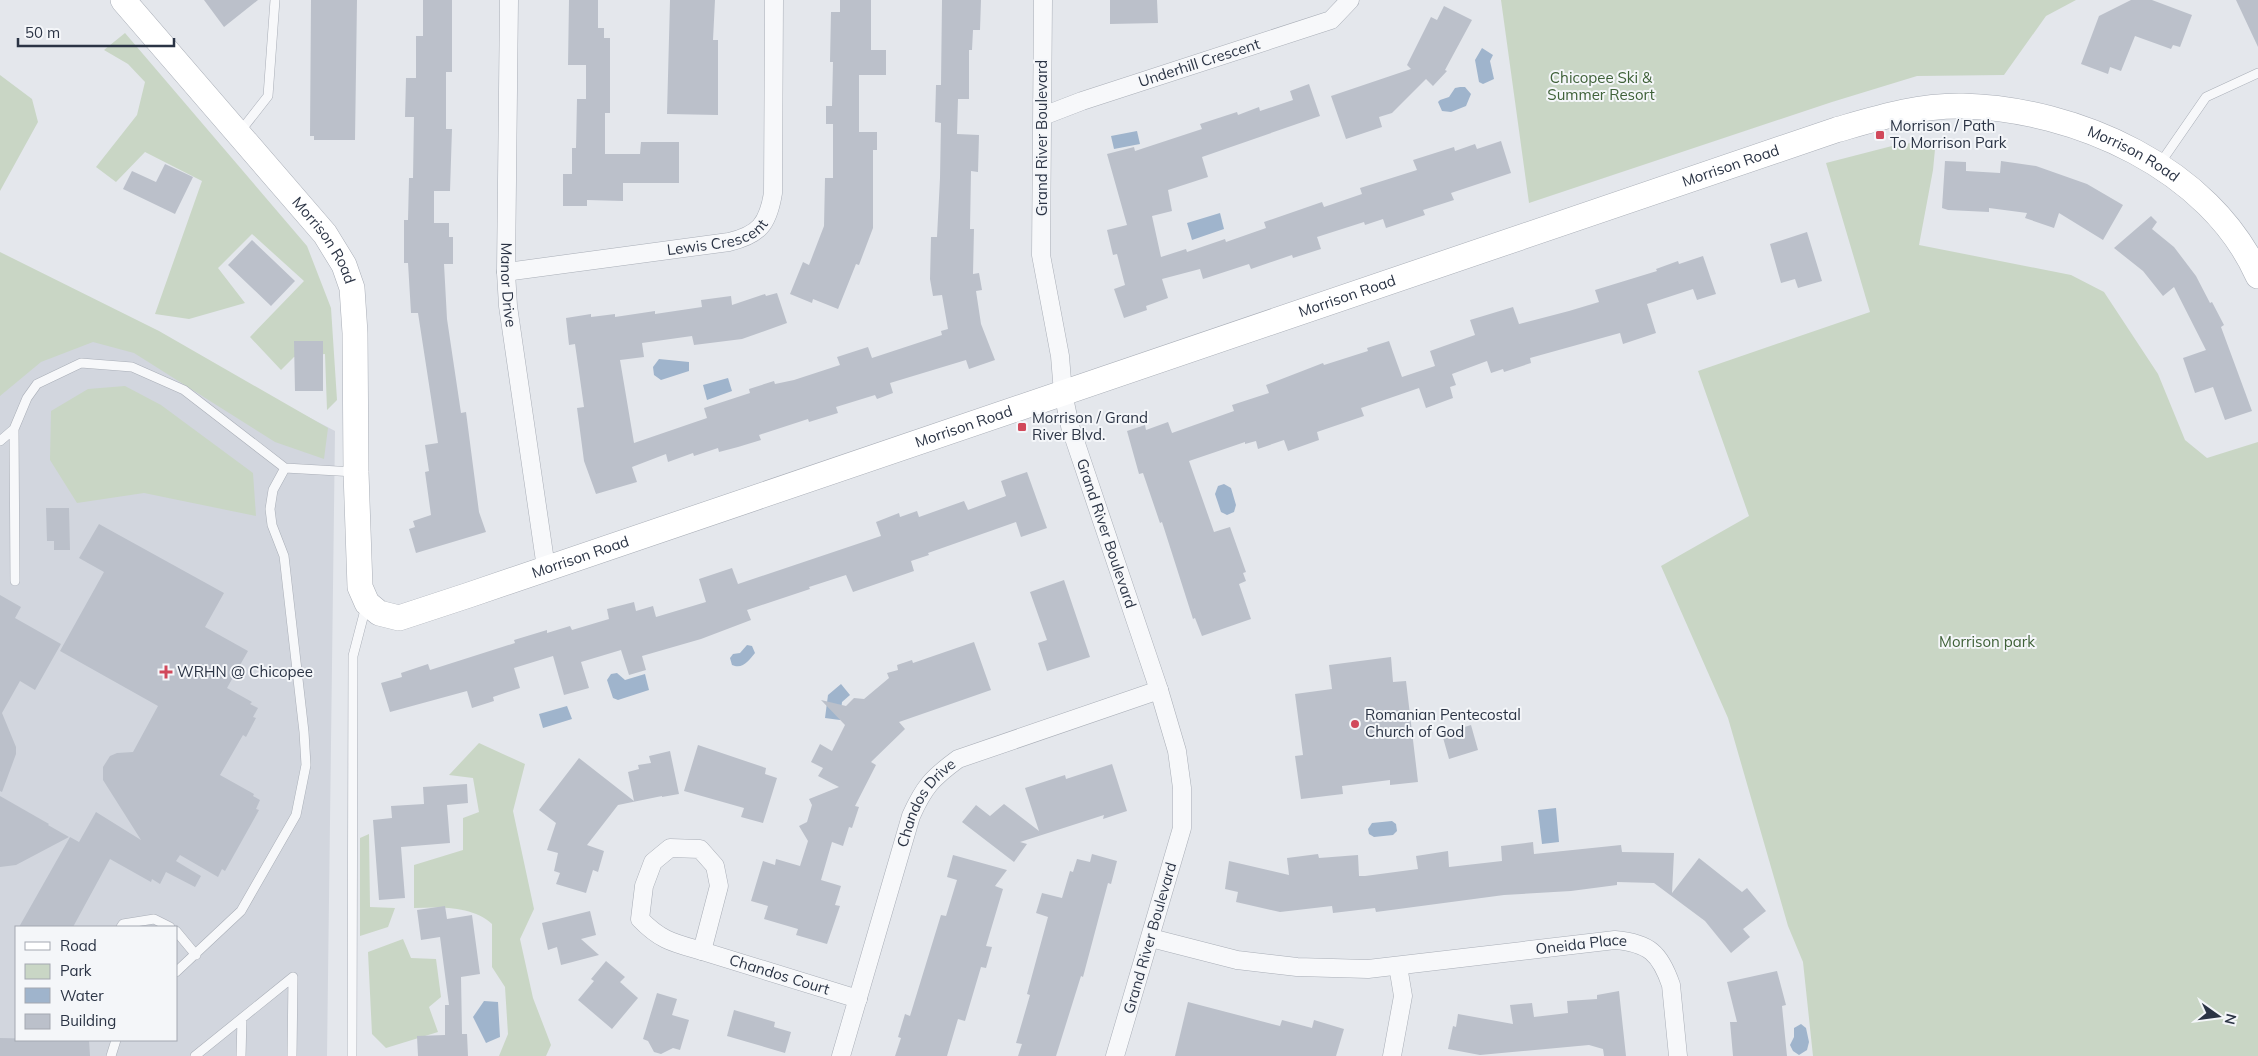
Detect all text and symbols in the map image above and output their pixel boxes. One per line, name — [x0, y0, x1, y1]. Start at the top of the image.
scale bar — [18, 15, 174, 47]
text: 50 m — [25, 23, 60, 42]
street label: Underhill Crescent — [1136, 34, 1262, 91]
street label: Grand River Boulevard — [1032, 60, 1051, 216]
park label: Chicopee Ski & Summer Resort — [1547, 68, 1655, 104]
place label: Morrison / Path To Morrison Park — [1890, 116, 2007, 152]
street label: Morrison Road — [2085, 121, 2183, 186]
marker: Morrison / Path To Morrison Park — [1874, 129, 1886, 141]
street label: Morrison Road — [1679, 140, 1782, 191]
street label: Morrison Road — [288, 193, 360, 286]
street label: Lewis Crescent — [666, 215, 772, 259]
street label: Manor Drive — [497, 242, 521, 328]
street label: Morrison Road — [1296, 270, 1398, 321]
street label: Morrison Road — [912, 401, 1015, 452]
place label: Morrison / Grand River Blvd. — [1032, 408, 1148, 444]
marker: Morrison / Grand River Blvd. — [1016, 421, 1028, 433]
street label: Grand River Boulevard — [1073, 456, 1141, 611]
street label: Morrison Road — [529, 531, 631, 582]
park label: Morrison park — [1939, 632, 2035, 651]
place label: WRHN @ Chicopee — [177, 662, 313, 681]
marker: WRHN @ Chicopee — [159, 665, 173, 679]
place label: Romanian Pentecostal Church of God — [1365, 705, 1521, 741]
marker: Romanian Pentecostal Church of God — [1349, 718, 1361, 730]
street label: Chandos Drive — [892, 754, 959, 849]
street label: Grand River Boulevard — [1119, 860, 1180, 1016]
legend — [15, 926, 178, 1041]
street label: Oneida Place — [1535, 930, 1629, 958]
text: Road — [60, 936, 97, 955]
street label: Chandos Court — [727, 950, 832, 999]
text: Park — [60, 961, 92, 980]
text: Water — [60, 986, 104, 1005]
north arrow — [2193, 991, 2243, 1041]
text: Building — [60, 1011, 116, 1030]
text: N — [2221, 1012, 2241, 1026]

